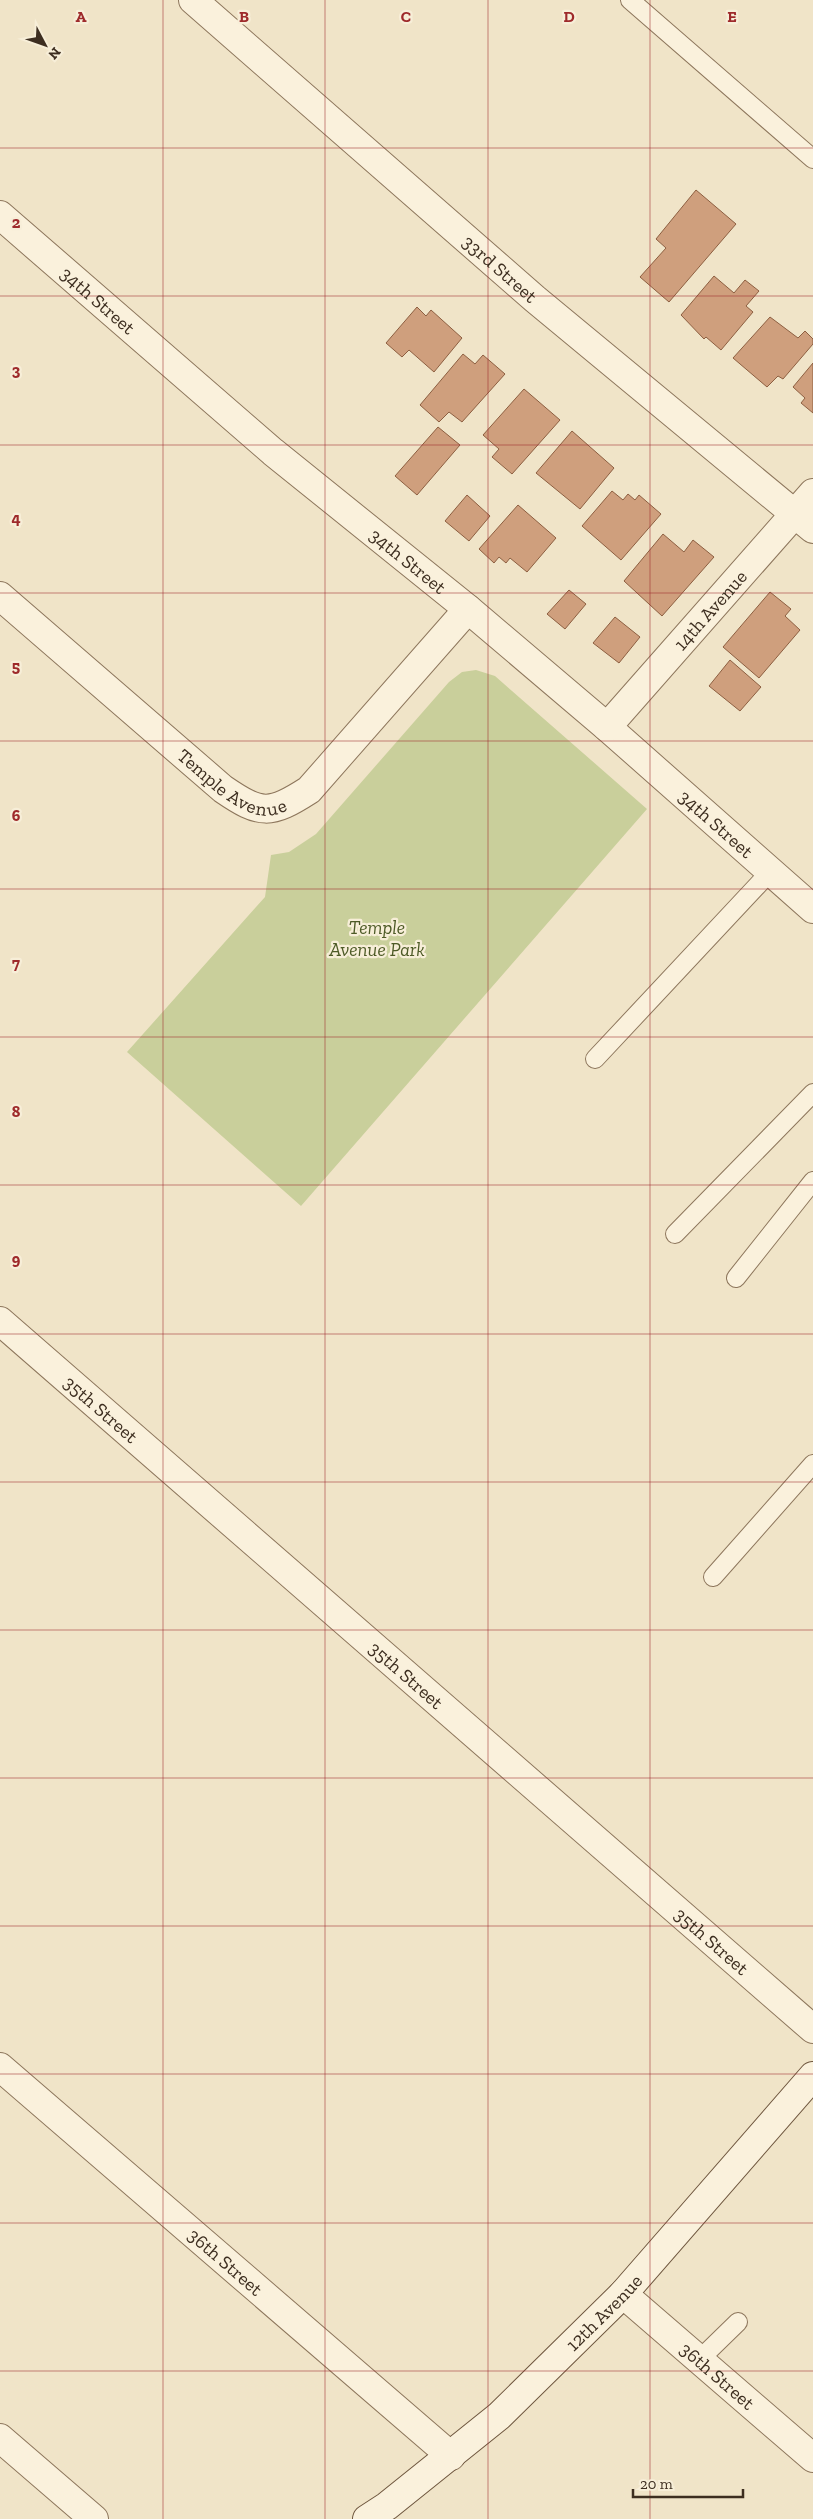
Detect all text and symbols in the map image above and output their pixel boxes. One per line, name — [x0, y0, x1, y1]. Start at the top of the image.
text: A — [76, 7, 87, 26]
text: B — [239, 7, 249, 26]
text: C — [401, 7, 411, 26]
text: D — [563, 7, 575, 26]
text: E — [727, 7, 737, 26]
north arrow — [20, 20, 70, 70]
text: N — [44, 44, 64, 63]
text: 2 — [12, 213, 21, 232]
street label: 33rd Street — [458, 230, 542, 308]
street label: 34th Street — [56, 262, 140, 339]
text: 3 — [12, 361, 21, 380]
text: 4 — [11, 509, 21, 528]
street label: 34th Street — [365, 524, 451, 599]
street label: 14th Avenue — [669, 565, 752, 655]
text: 5 — [12, 657, 20, 676]
street label: Temple Avenue — [173, 744, 290, 821]
street label: 34th Street — [674, 785, 758, 863]
text: 6 — [12, 806, 21, 825]
park label: Temple Avenue Park — [328, 916, 425, 961]
text: 7 — [12, 954, 20, 973]
text: 8 — [12, 1102, 21, 1121]
text: 9 — [12, 1250, 21, 1269]
street label: 35th Street — [59, 1371, 143, 1448]
street label: 35th Street — [364, 1637, 448, 1714]
street label: 35th Street — [670, 1903, 753, 1980]
street label: 36th Street — [183, 2223, 267, 2301]
street label: 12th Avenue — [561, 2270, 647, 2356]
street label: 36th Street — [675, 2338, 759, 2415]
scale bar — [633, 2466, 743, 2498]
text: 20 m — [640, 2475, 673, 2493]

